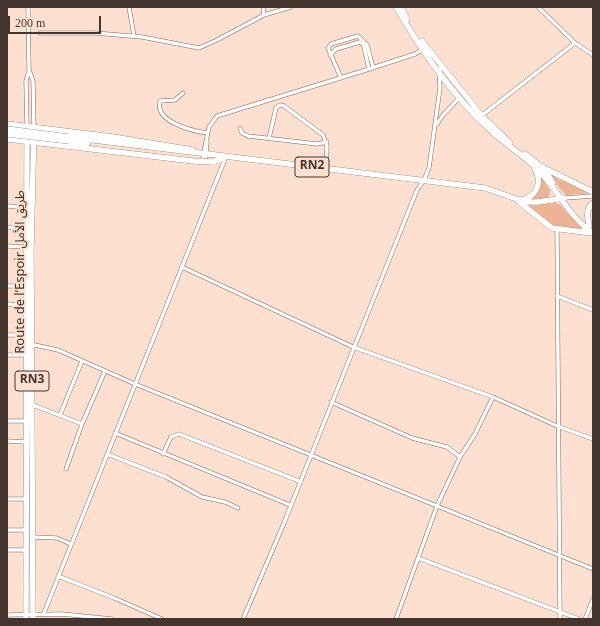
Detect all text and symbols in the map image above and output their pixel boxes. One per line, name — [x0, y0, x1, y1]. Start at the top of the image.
scale bar — [10, 8, 103, 34]
text: 200 m — [15, 16, 45, 30]
road number: RN2 — [295, 157, 329, 177]
street label: Route de l’Espoir طريق الأمل — [14, 190, 30, 354]
road number: RN3 — [15, 371, 49, 391]

